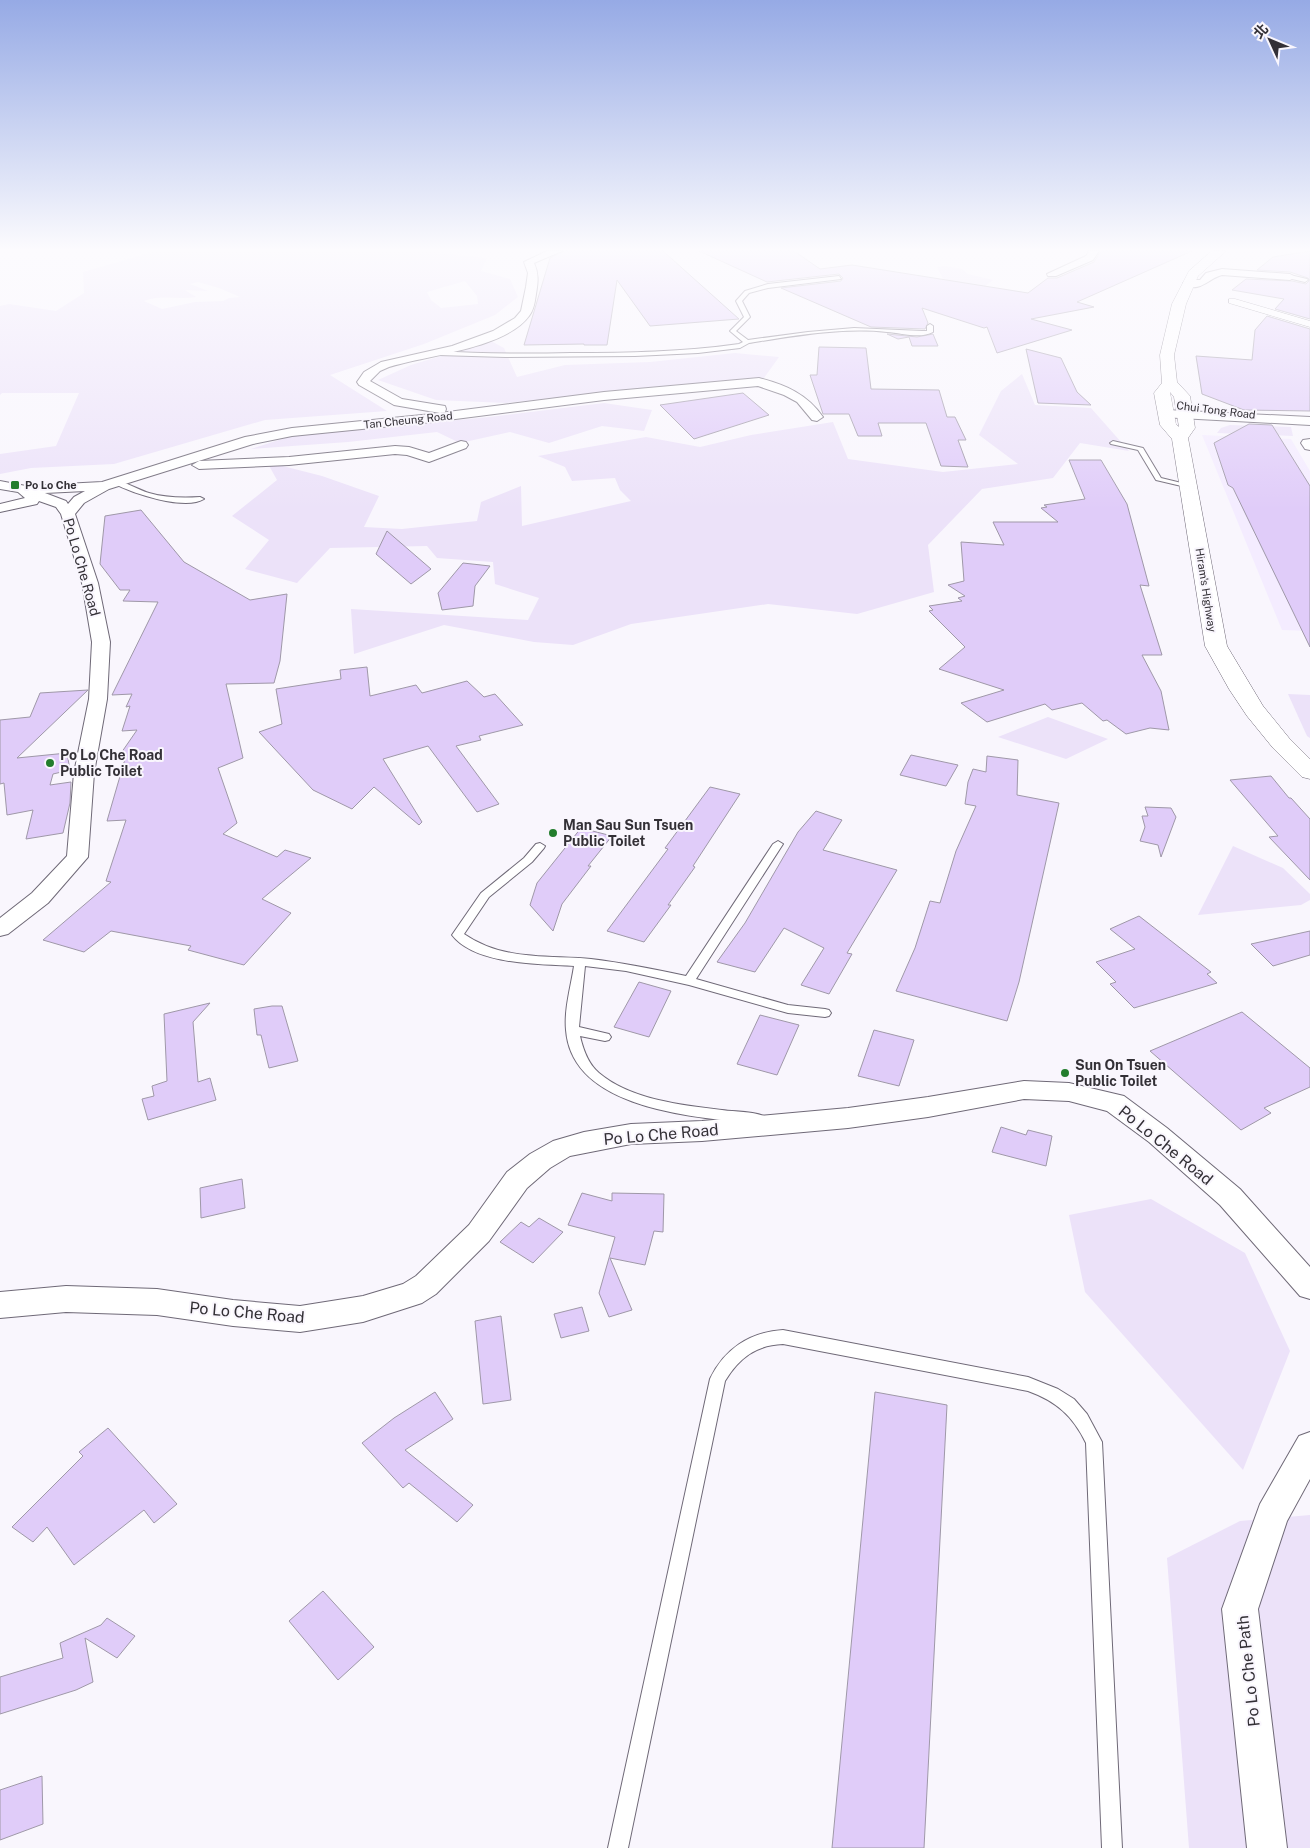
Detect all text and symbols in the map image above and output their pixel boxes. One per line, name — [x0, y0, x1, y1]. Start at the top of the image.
north arrow — [1245, 15, 1295, 65]
text: 北 — [1250, 20, 1271, 42]
street label: Chui Tong Road — [1176, 399, 1256, 421]
street label: Tan Cheung Road — [363, 409, 453, 431]
marker: Po Lo Che — [9, 479, 21, 491]
place label: Po Lo Che — [25, 479, 77, 491]
street label: Po Lo Che Road — [60, 516, 104, 618]
street label: Hiram's Highway — [1193, 547, 1219, 633]
place label: Po Lo Che Road Public Toilet — [60, 747, 163, 779]
marker: Po Lo Che Road Public Toilet — [44, 757, 56, 769]
place label: Man Sau Sun Tsuen Public Toilet — [563, 817, 693, 849]
marker: Man Sau Sun Tsuen Public Toilet — [547, 827, 559, 839]
place label: Sun On Tsuen Public Toilet — [1075, 1057, 1166, 1089]
marker: Sun On Tsuen Public Toilet — [1059, 1067, 1071, 1079]
street label: Po Lo Che Road — [1115, 1102, 1217, 1189]
street label: Po Lo Che Road — [603, 1120, 719, 1149]
street label: Po Lo Che Road — [189, 1298, 305, 1327]
street label: Po Lo Che Path — [1233, 1614, 1264, 1727]

